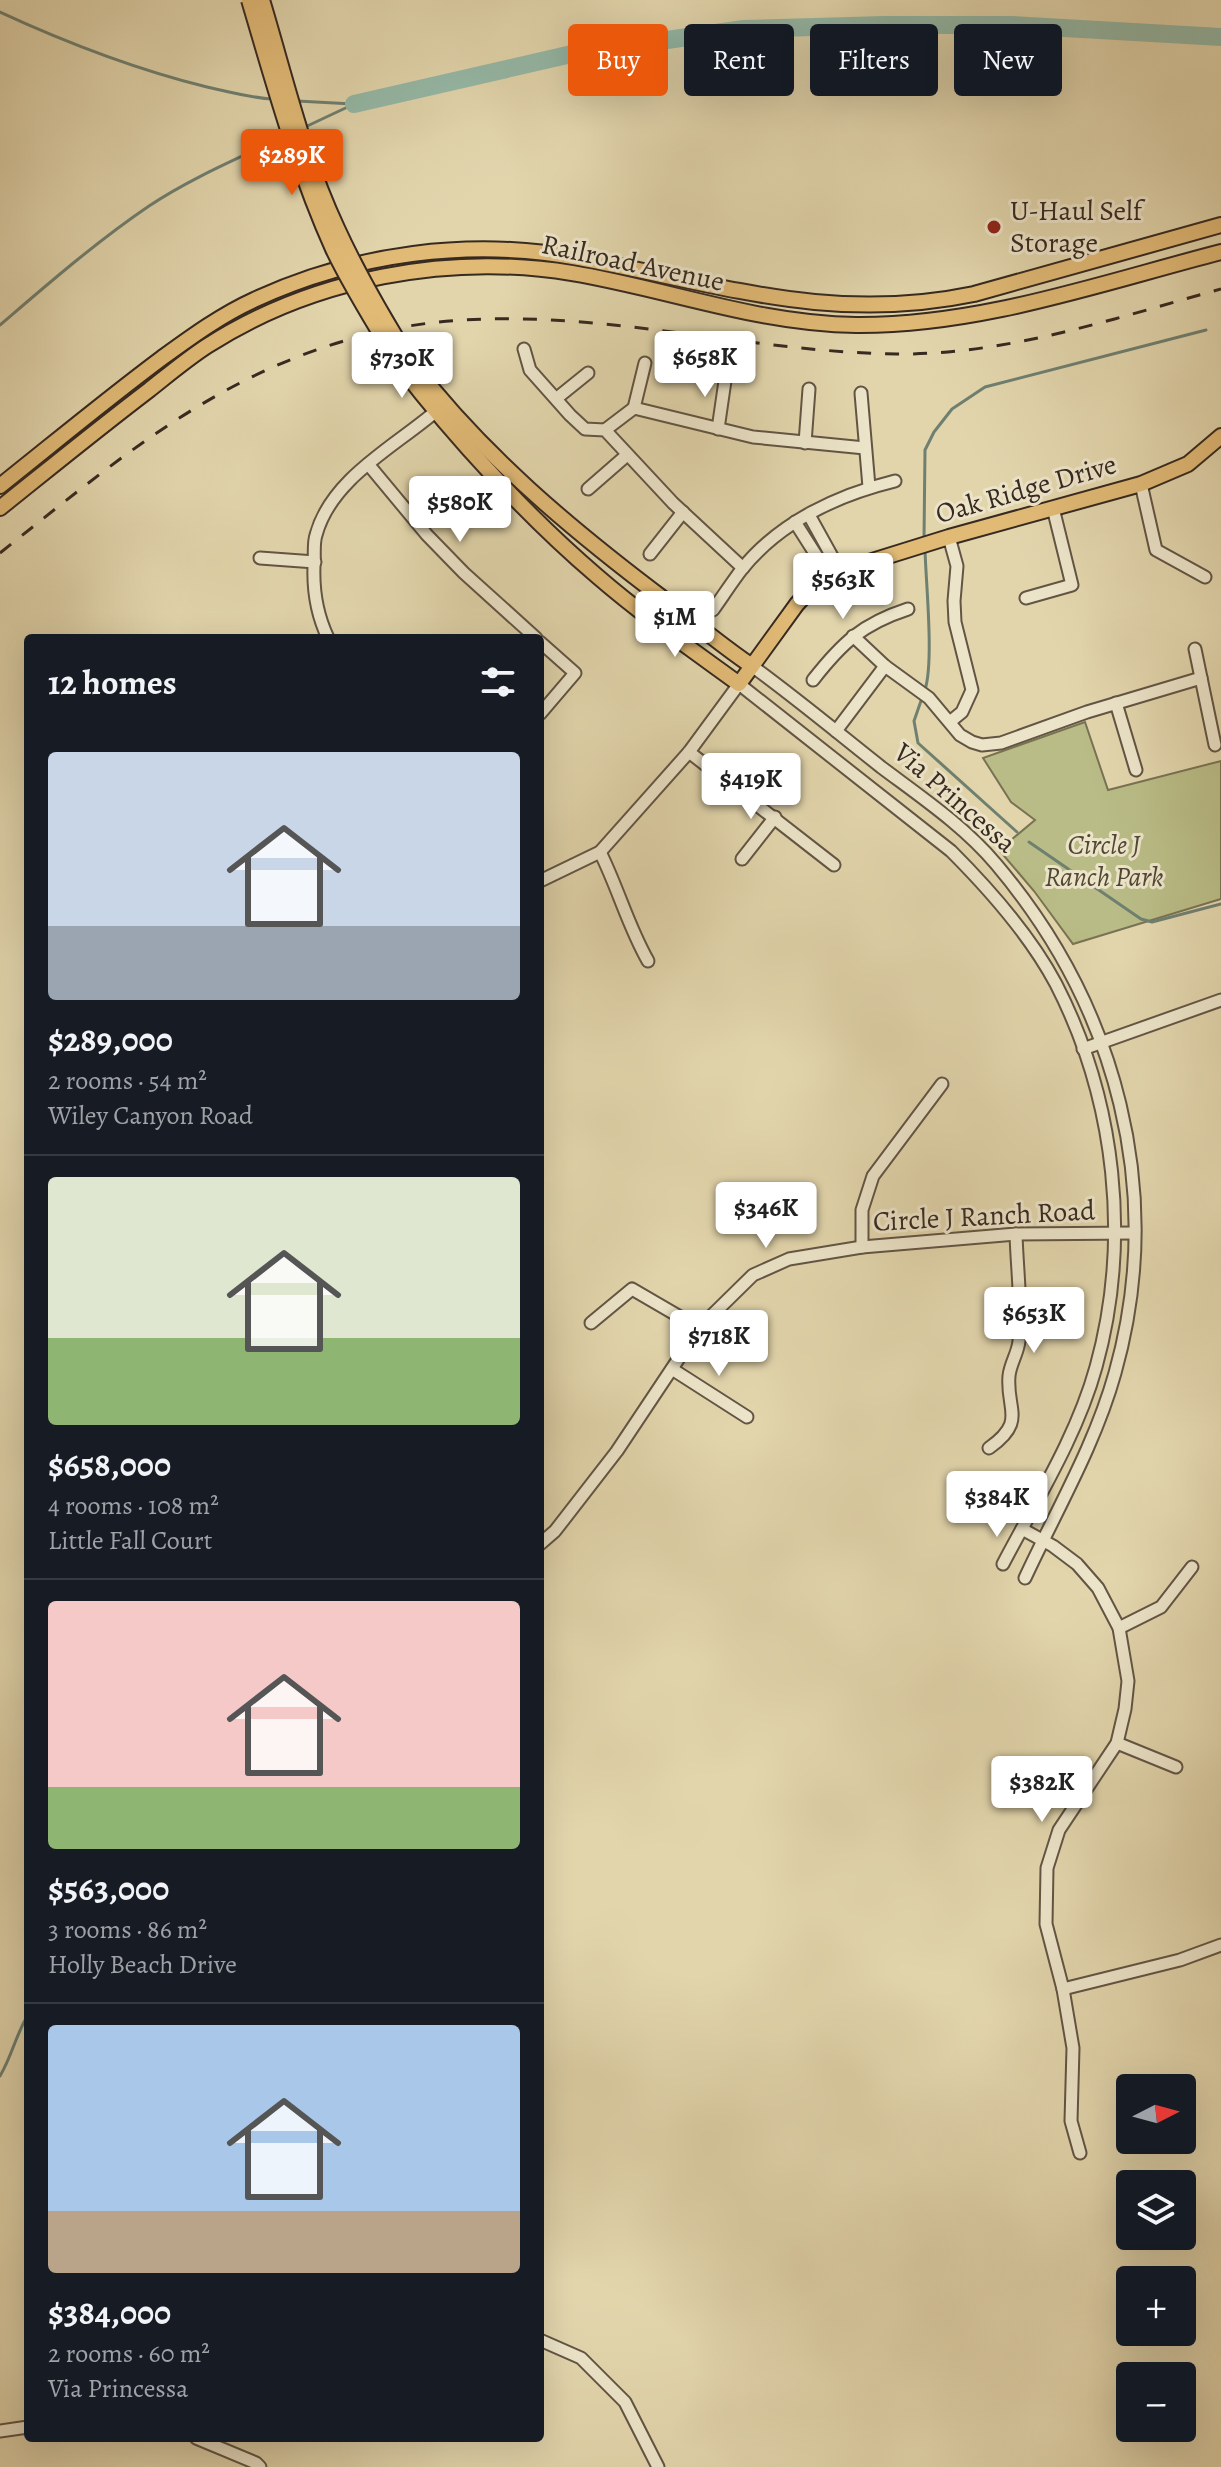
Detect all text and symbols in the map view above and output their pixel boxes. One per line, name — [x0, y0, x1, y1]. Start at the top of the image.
chip: Buy — [568, 24, 668, 96]
chip: Rent — [684, 24, 794, 96]
chip: Filters — [810, 24, 938, 96]
chip: New — [954, 24, 1062, 96]
pin: $289K — [236, 129, 348, 197]
text: $289K — [259, 137, 325, 172]
place label: U-Haul Self Storage — [1010, 192, 1146, 262]
marker: U-Haul Self Storage — [985, 218, 1003, 236]
street label: Railroad Avenue — [538, 225, 728, 301]
pin: $658K — [649, 331, 761, 399]
pin: $730K — [346, 332, 458, 400]
text: $658K — [673, 339, 737, 374]
text: $730K — [370, 340, 434, 375]
street label: Oak Ridge Drive — [931, 445, 1121, 533]
pin: $580K — [404, 476, 516, 544]
text: $580K — [427, 484, 493, 519]
pin: $563K — [787, 553, 899, 621]
text: $563K — [811, 561, 875, 596]
pin: $1M — [636, 591, 714, 659]
text: $1M — [653, 599, 697, 634]
text: 12 homes — [48, 659, 177, 706]
icon: filters — [476, 660, 520, 704]
street label: Via Princessa — [885, 733, 1024, 862]
pin: $419K — [695, 753, 807, 821]
text: $419K — [720, 761, 782, 796]
icon: home — [212, 804, 356, 948]
park label: Circle J Ranch Park — [1044, 826, 1164, 896]
text: $289,000 — [48, 1016, 173, 1063]
text: 2 rooms · 54 m² — [48, 1063, 207, 1098]
text: Wiley Canyon Road — [48, 1098, 253, 1133]
pin: $346K — [710, 1182, 822, 1250]
text: $346K — [734, 1190, 798, 1225]
street label: Circle J Ranch Road — [872, 1191, 1097, 1241]
icon: home — [212, 1229, 356, 1373]
pin: $653K — [978, 1287, 1090, 1355]
text: $653K — [1002, 1295, 1066, 1330]
pin: $718K — [663, 1310, 775, 1378]
text: $718K — [688, 1318, 750, 1353]
text: $658,000 — [48, 1441, 171, 1488]
pin: $384K — [941, 1471, 1053, 1539]
text: $384K — [964, 1479, 1030, 1514]
text: 4 rooms · 108 m² — [48, 1488, 219, 1523]
text: Little Fall Court — [48, 1523, 212, 1558]
icon: home — [212, 1653, 356, 1797]
pin: $382K — [986, 1756, 1098, 1824]
text: $382K — [1009, 1764, 1075, 1799]
text: $563,000 — [48, 1865, 169, 1912]
text: 3 rooms · 86 m² — [48, 1912, 207, 1947]
text: Holly Beach Drive — [48, 1947, 237, 1982]
north arrow — [1116, 2074, 1196, 2154]
map controls — [1116, 2074, 1196, 2442]
icon: home — [212, 2077, 356, 2221]
button: layers — [1116, 2170, 1196, 2250]
button: + — [1116, 2266, 1196, 2346]
text: $384,000 — [48, 2289, 171, 2336]
text: 2 rooms · 60 m² — [48, 2336, 210, 2371]
button: − — [1116, 2362, 1196, 2442]
text: Via Princessa — [48, 2371, 188, 2406]

